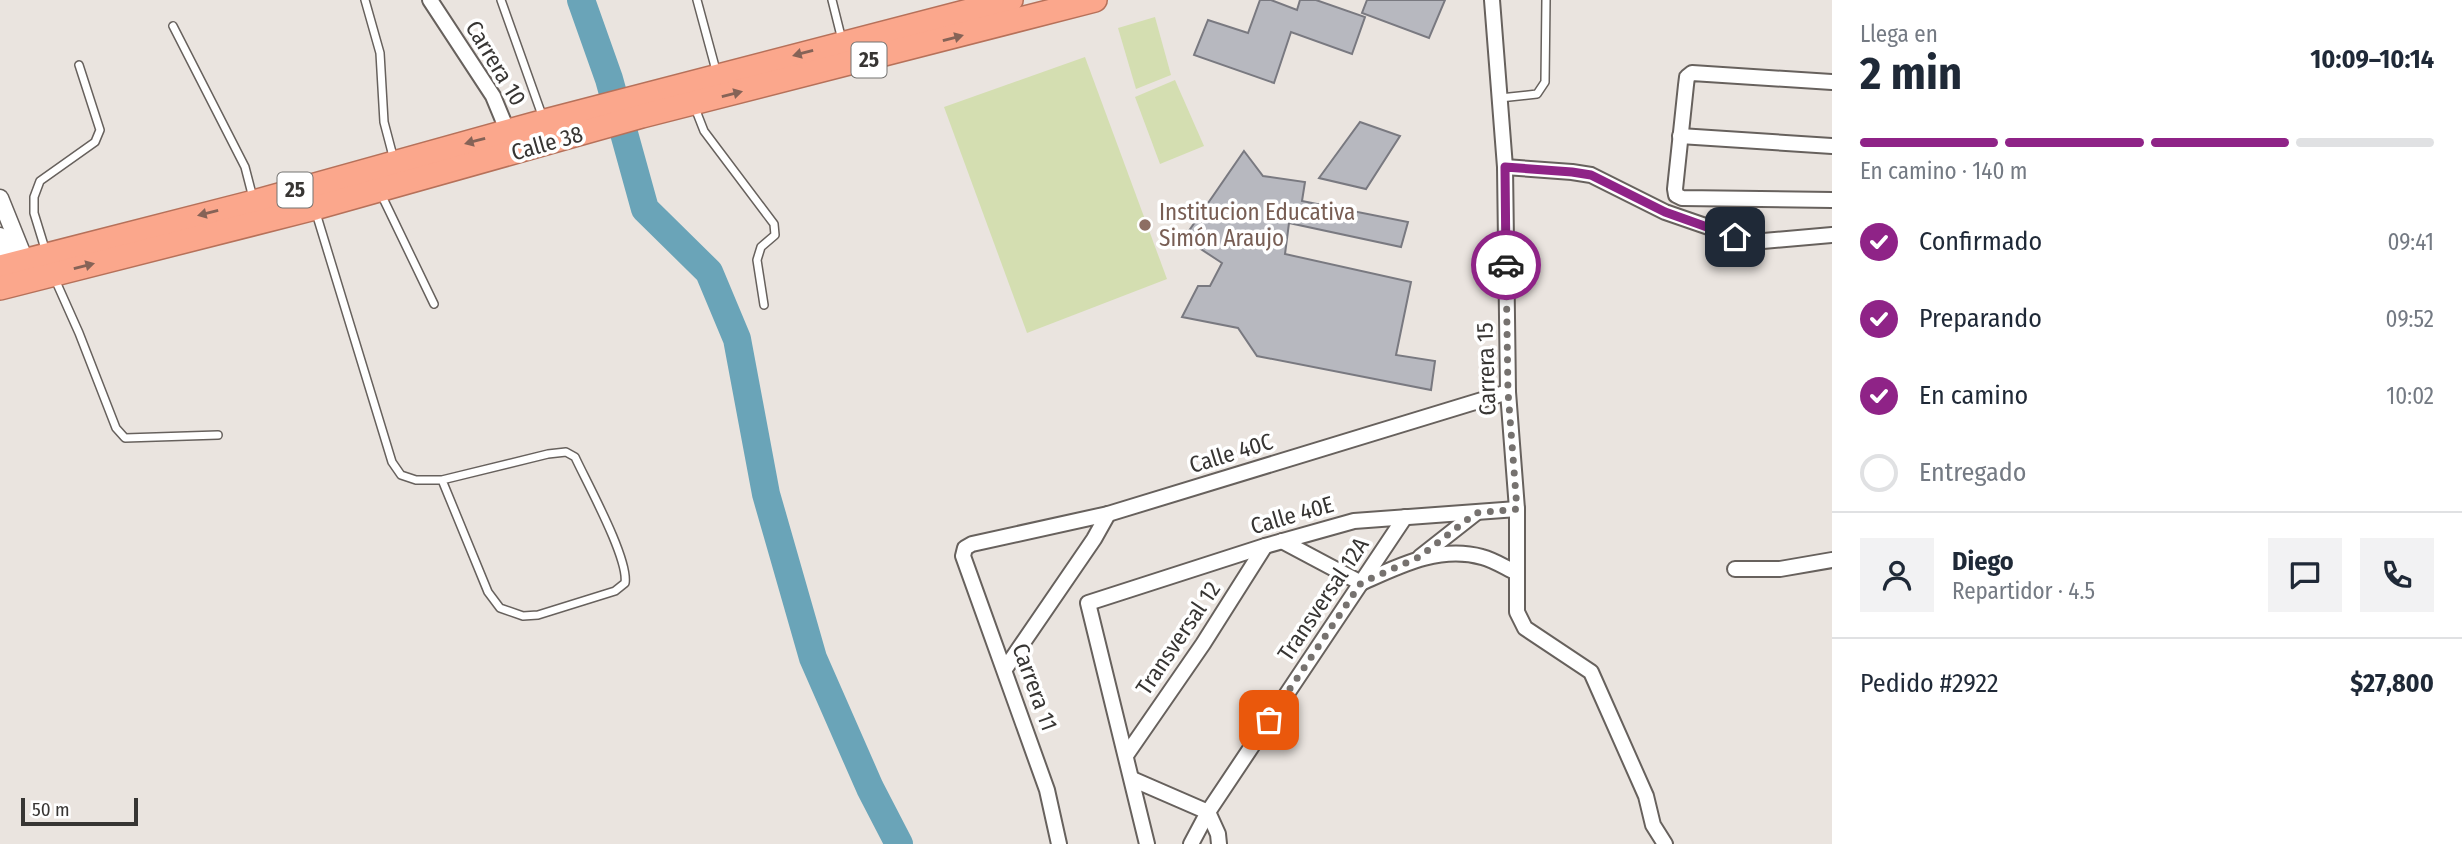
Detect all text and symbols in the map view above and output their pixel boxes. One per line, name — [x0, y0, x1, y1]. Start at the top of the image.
street label: Carrera 10 — [460, 15, 532, 111]
text: Llega en — [1860, 20, 1938, 48]
one-way arrow — [942, 32, 963, 42]
road number: 25 — [852, 42, 886, 78]
text: 10:09–10:14 — [2310, 44, 2434, 75]
text: 2 min — [1860, 46, 1962, 101]
one-way arrow — [792, 49, 813, 59]
one-way arrow — [721, 88, 743, 99]
street label: Calle 38 — [508, 119, 586, 167]
one-way arrow — [464, 136, 485, 146]
text: En camino · 140 m — [1860, 157, 2028, 185]
road number: 25 — [278, 172, 312, 208]
place label: Institucion Educativa Simón Araujo — [1159, 198, 1355, 252]
pin — [1705, 207, 1765, 267]
one-way arrow — [197, 208, 219, 219]
marker: Institucion Educativa Simón Araujo — [1137, 217, 1153, 233]
icon: home — [1716, 218, 1754, 256]
icon: check — [1860, 223, 1898, 261]
text: Confirmado — [1919, 226, 2042, 257]
text: 09:41 — [2387, 228, 2434, 256]
courier — [1471, 230, 1541, 300]
icon: car — [1487, 246, 1525, 284]
one-way arrow — [73, 260, 95, 271]
icon: check — [1860, 300, 1898, 338]
text: Preparando — [1919, 303, 2042, 334]
text: 09:52 — [2386, 305, 2434, 333]
street label: Carrera 15 — [1470, 322, 1502, 416]
icon: check — [1860, 377, 1898, 415]
text: En camino — [1919, 380, 2028, 411]
text: 10:02 — [2386, 382, 2434, 410]
street label: Calle 40C — [1186, 427, 1277, 479]
text: Entregado — [1919, 457, 2026, 488]
street label: Calle 40E — [1247, 490, 1337, 540]
street label: Transversal 12A — [1271, 532, 1375, 666]
button: person — [1860, 538, 1934, 612]
button: chat — [2268, 538, 2342, 612]
button: phone — [2360, 538, 2434, 612]
text: Diego — [1952, 546, 2014, 577]
street label: Transversal 12 — [1130, 576, 1226, 700]
text: Repartidor · 4.5 — [1952, 577, 2095, 605]
street label: Carrera 11 — [1006, 639, 1064, 735]
text: Pedido #2922 — [1860, 668, 1998, 699]
text: $27,800 — [2350, 668, 2434, 699]
pin — [1239, 690, 1299, 750]
icon: bag — [1250, 701, 1288, 739]
scale bar — [21, 795, 138, 827]
text: 50 m — [32, 798, 70, 821]

